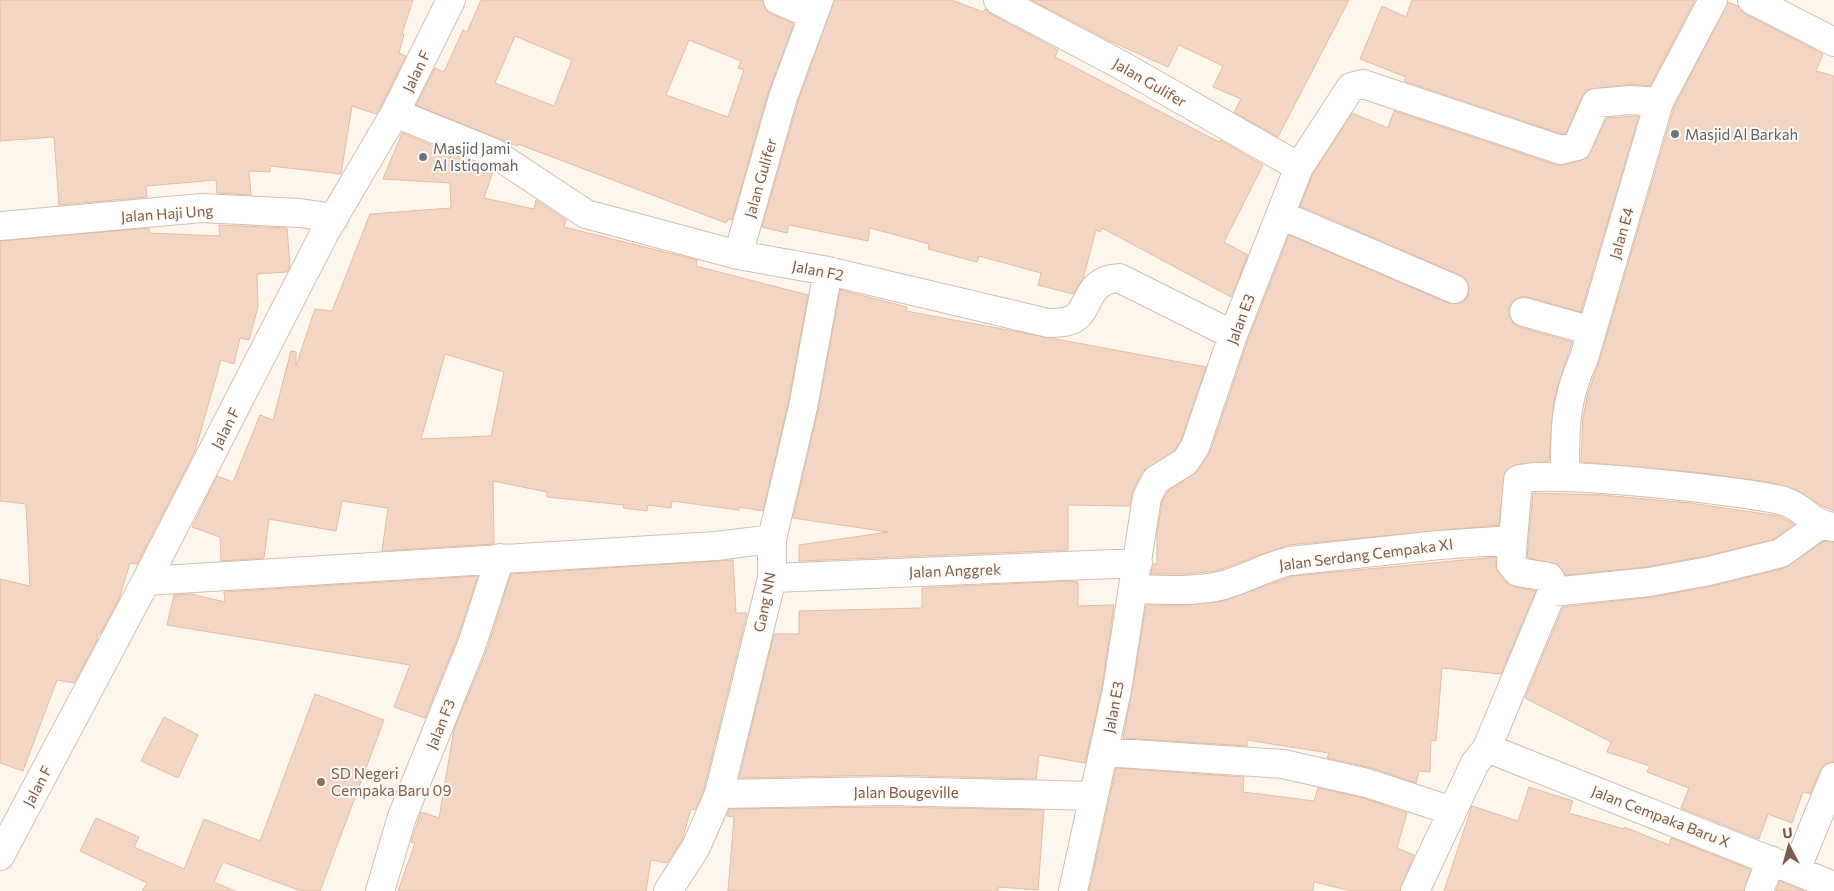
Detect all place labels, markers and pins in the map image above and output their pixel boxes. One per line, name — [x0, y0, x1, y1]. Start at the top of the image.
place label: Masjid Al Barkah — [1685, 125, 1798, 143]
marker: Masjid Al Barkah — [1669, 128, 1681, 140]
place label: Masjid Jami Al Istiqomah — [433, 139, 518, 174]
marker: Masjid Jami Al Istiqomah — [417, 151, 429, 163]
place label: SD Negeri Cempaka Baru 09 — [331, 764, 452, 799]
marker: SD Negeri Cempaka Baru 09 — [315, 776, 327, 788]

